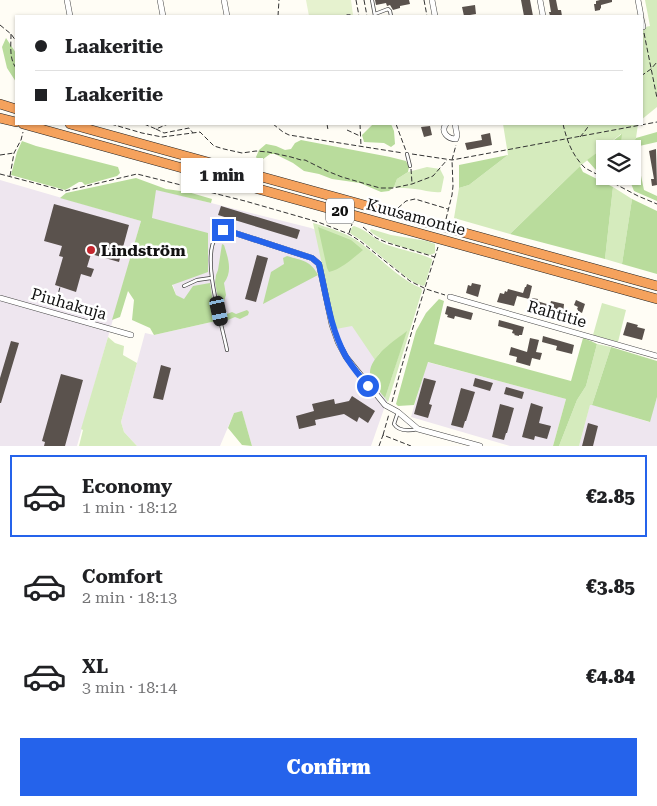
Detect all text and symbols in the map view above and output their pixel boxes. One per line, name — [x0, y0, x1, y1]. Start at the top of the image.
text: Laakeritie — [65, 35, 163, 58]
text: Laakeritie — [65, 83, 163, 106]
map controls — [596, 140, 641, 185]
button: layers — [596, 140, 641, 185]
callout: 1 min — [182, 158, 264, 192]
text: 1 min — [200, 166, 244, 185]
street label: Kuusamontie — [364, 195, 468, 239]
road number: 20 — [326, 198, 354, 224]
route end — [212, 219, 234, 241]
place label: Lindström — [101, 241, 186, 260]
marker: Lindström — [85, 244, 97, 256]
street label: Piuhakuja — [29, 284, 109, 324]
car — [208, 295, 229, 327]
street label: Rahtitie — [525, 296, 589, 332]
route start — [357, 375, 379, 397]
icon: car — [22, 474, 67, 519]
text: Economy — [82, 475, 172, 498]
text: €2.85 — [586, 485, 635, 508]
text: 1 min · 18:12 — [82, 498, 177, 517]
icon: car — [22, 564, 67, 609]
text: Comfort — [82, 565, 163, 588]
text: €3.85 — [586, 575, 635, 598]
text: 2 min · 18:13 — [82, 588, 177, 607]
icon: car — [22, 654, 67, 699]
text: XL — [82, 655, 108, 678]
text: €4.84 — [586, 665, 635, 688]
text: 3 min · 18:14 — [82, 678, 177, 697]
button: Confirm — [20, 738, 637, 796]

